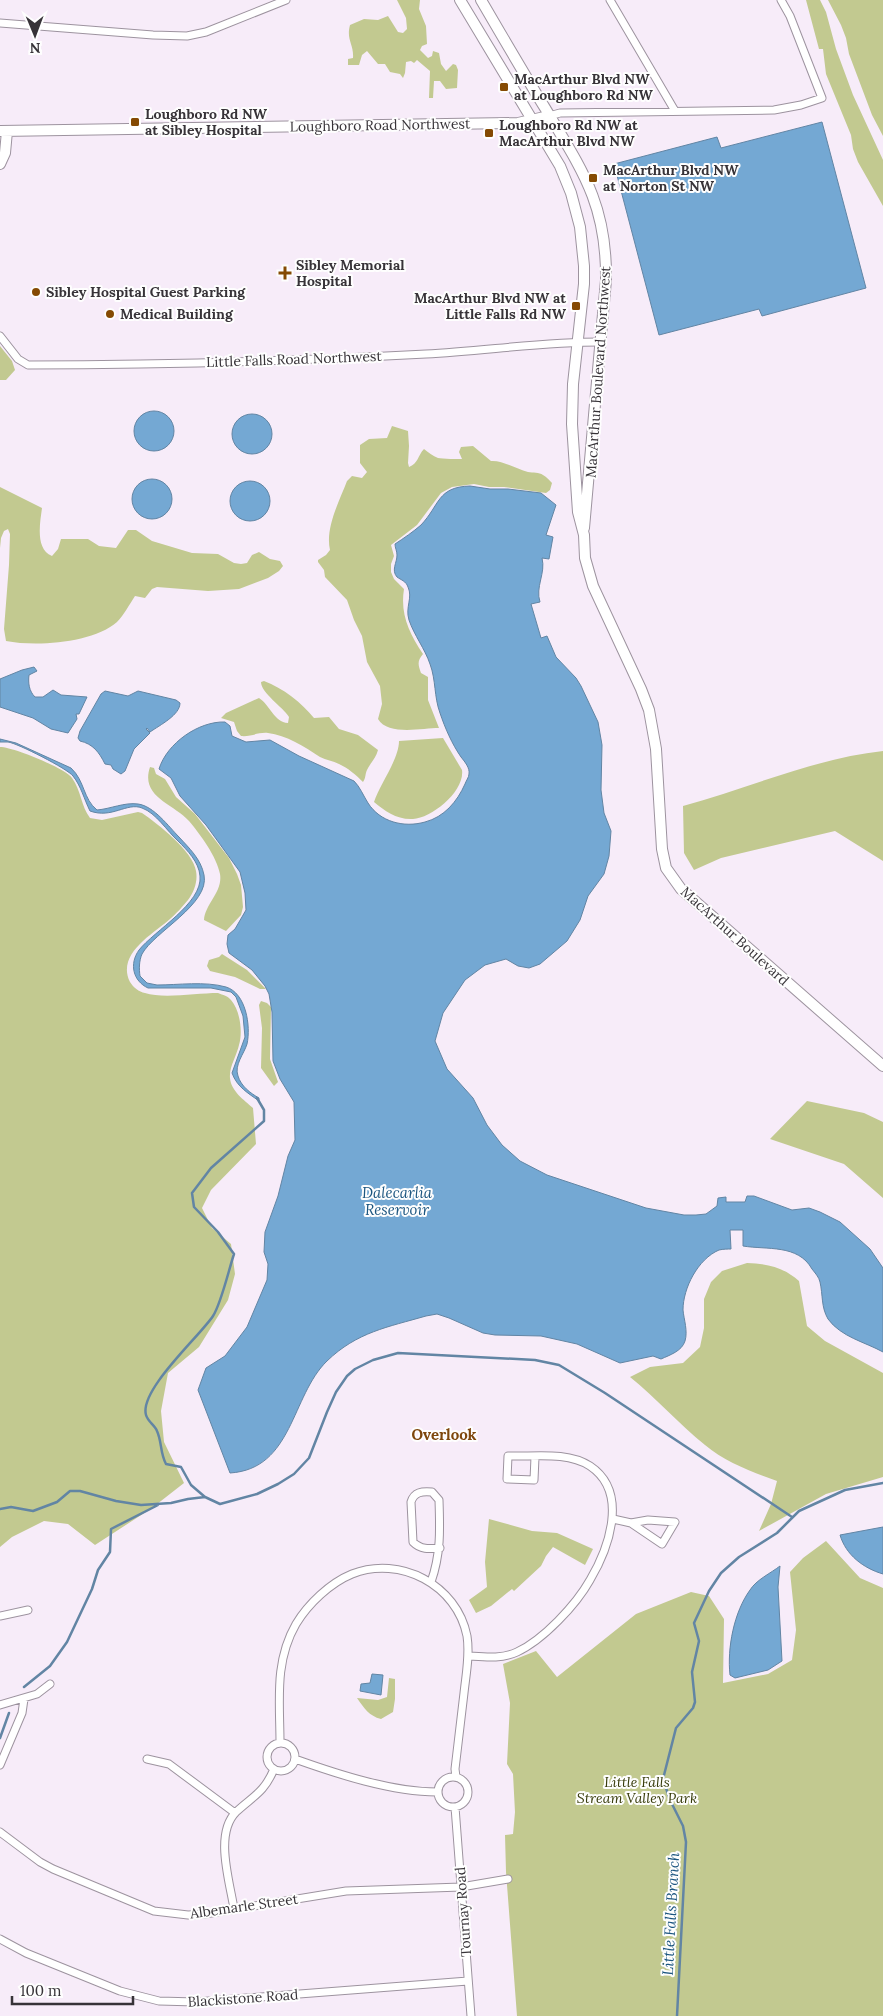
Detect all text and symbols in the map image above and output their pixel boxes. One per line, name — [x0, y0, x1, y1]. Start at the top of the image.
north arrow — [10, 10, 60, 60]
text: N — [29, 39, 41, 57]
place label: MacArthur Blvd NW at Loughboro Rd NW — [514, 70, 654, 104]
marker: MacArthur Blvd NW at Loughboro Rd NW — [498, 81, 510, 93]
place label: Loughboro Rd NW at Sibley Hospital — [145, 105, 268, 139]
street label: Loughboro Road Northwest — [290, 114, 471, 136]
marker: Loughboro Rd NW at Sibley Hospital — [129, 116, 141, 128]
place label: Loughboro Rd NW at MacArthur Blvd NW — [499, 116, 638, 150]
marker: Loughboro Rd NW at MacArthur Blvd NW — [483, 127, 495, 139]
place label: MacArthur Blvd NW at Norton St NW — [603, 161, 739, 195]
marker: MacArthur Blvd NW at Norton St NW — [587, 172, 599, 184]
place label: Sibley Memorial Hospital — [296, 256, 405, 290]
street label: MacArthur Boulevard Northwest — [582, 265, 614, 479]
marker: Sibley Memorial Hospital — [278, 266, 292, 280]
place label: Sibley Hospital Guest Parking — [46, 283, 246, 301]
marker: Sibley Hospital Guest Parking — [30, 286, 42, 298]
place label: MacArthur Blvd NW at Little Falls Rd NW — [414, 289, 567, 323]
marker: MacArthur Blvd NW at Little Falls Rd NW — [570, 300, 582, 312]
place label: Medical Building — [120, 305, 234, 323]
marker: Medical Building — [104, 308, 116, 320]
street label: Little Falls Road Northwest — [206, 347, 383, 371]
street label: MacArthur Boulevard — [677, 883, 793, 989]
water label: Dalecarlia Reservoir — [362, 1183, 433, 1219]
district label: Overlook — [411, 1425, 477, 1444]
park label: Little Falls Stream Valley Park — [577, 1773, 697, 1807]
water label: Little Falls Branch — [658, 1852, 683, 1976]
street label: Tournay Road — [451, 1866, 475, 1958]
street label: Albemarle Street — [188, 1889, 300, 1923]
scale bar — [12, 1974, 134, 2006]
text: 100 m — [20, 1981, 61, 2000]
street label: Blackistone Road — [187, 1985, 299, 2011]

